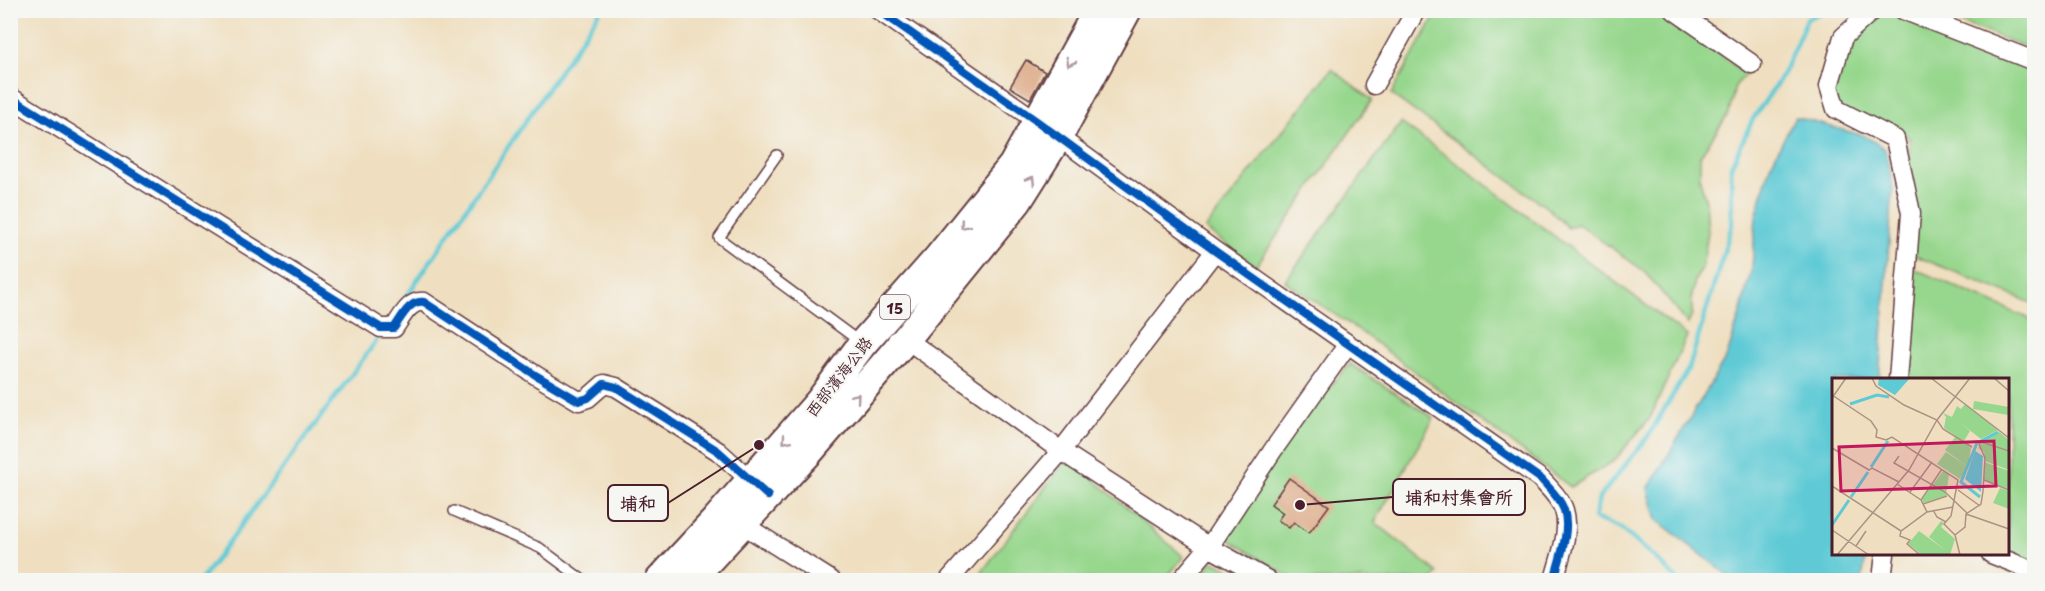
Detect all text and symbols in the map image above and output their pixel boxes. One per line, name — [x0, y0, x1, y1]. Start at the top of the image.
one-way arrow — [1066, 56, 1077, 66]
one-way arrow — [1023, 176, 1035, 186]
one-way arrow — [961, 218, 972, 229]
road number: 15 — [880, 295, 910, 319]
street label: 西部濱海公路 — [799, 331, 877, 421]
inset map — [1832, 378, 2009, 555]
one-way arrow — [849, 393, 860, 404]
one-way arrow — [782, 433, 793, 444]
callout: 埔和村集會所 — [1393, 479, 1525, 515]
text: 埔和村集會所 — [1405, 483, 1513, 510]
callout: 埔和 — [608, 485, 668, 521]
text: 埔和 — [620, 489, 656, 516]

